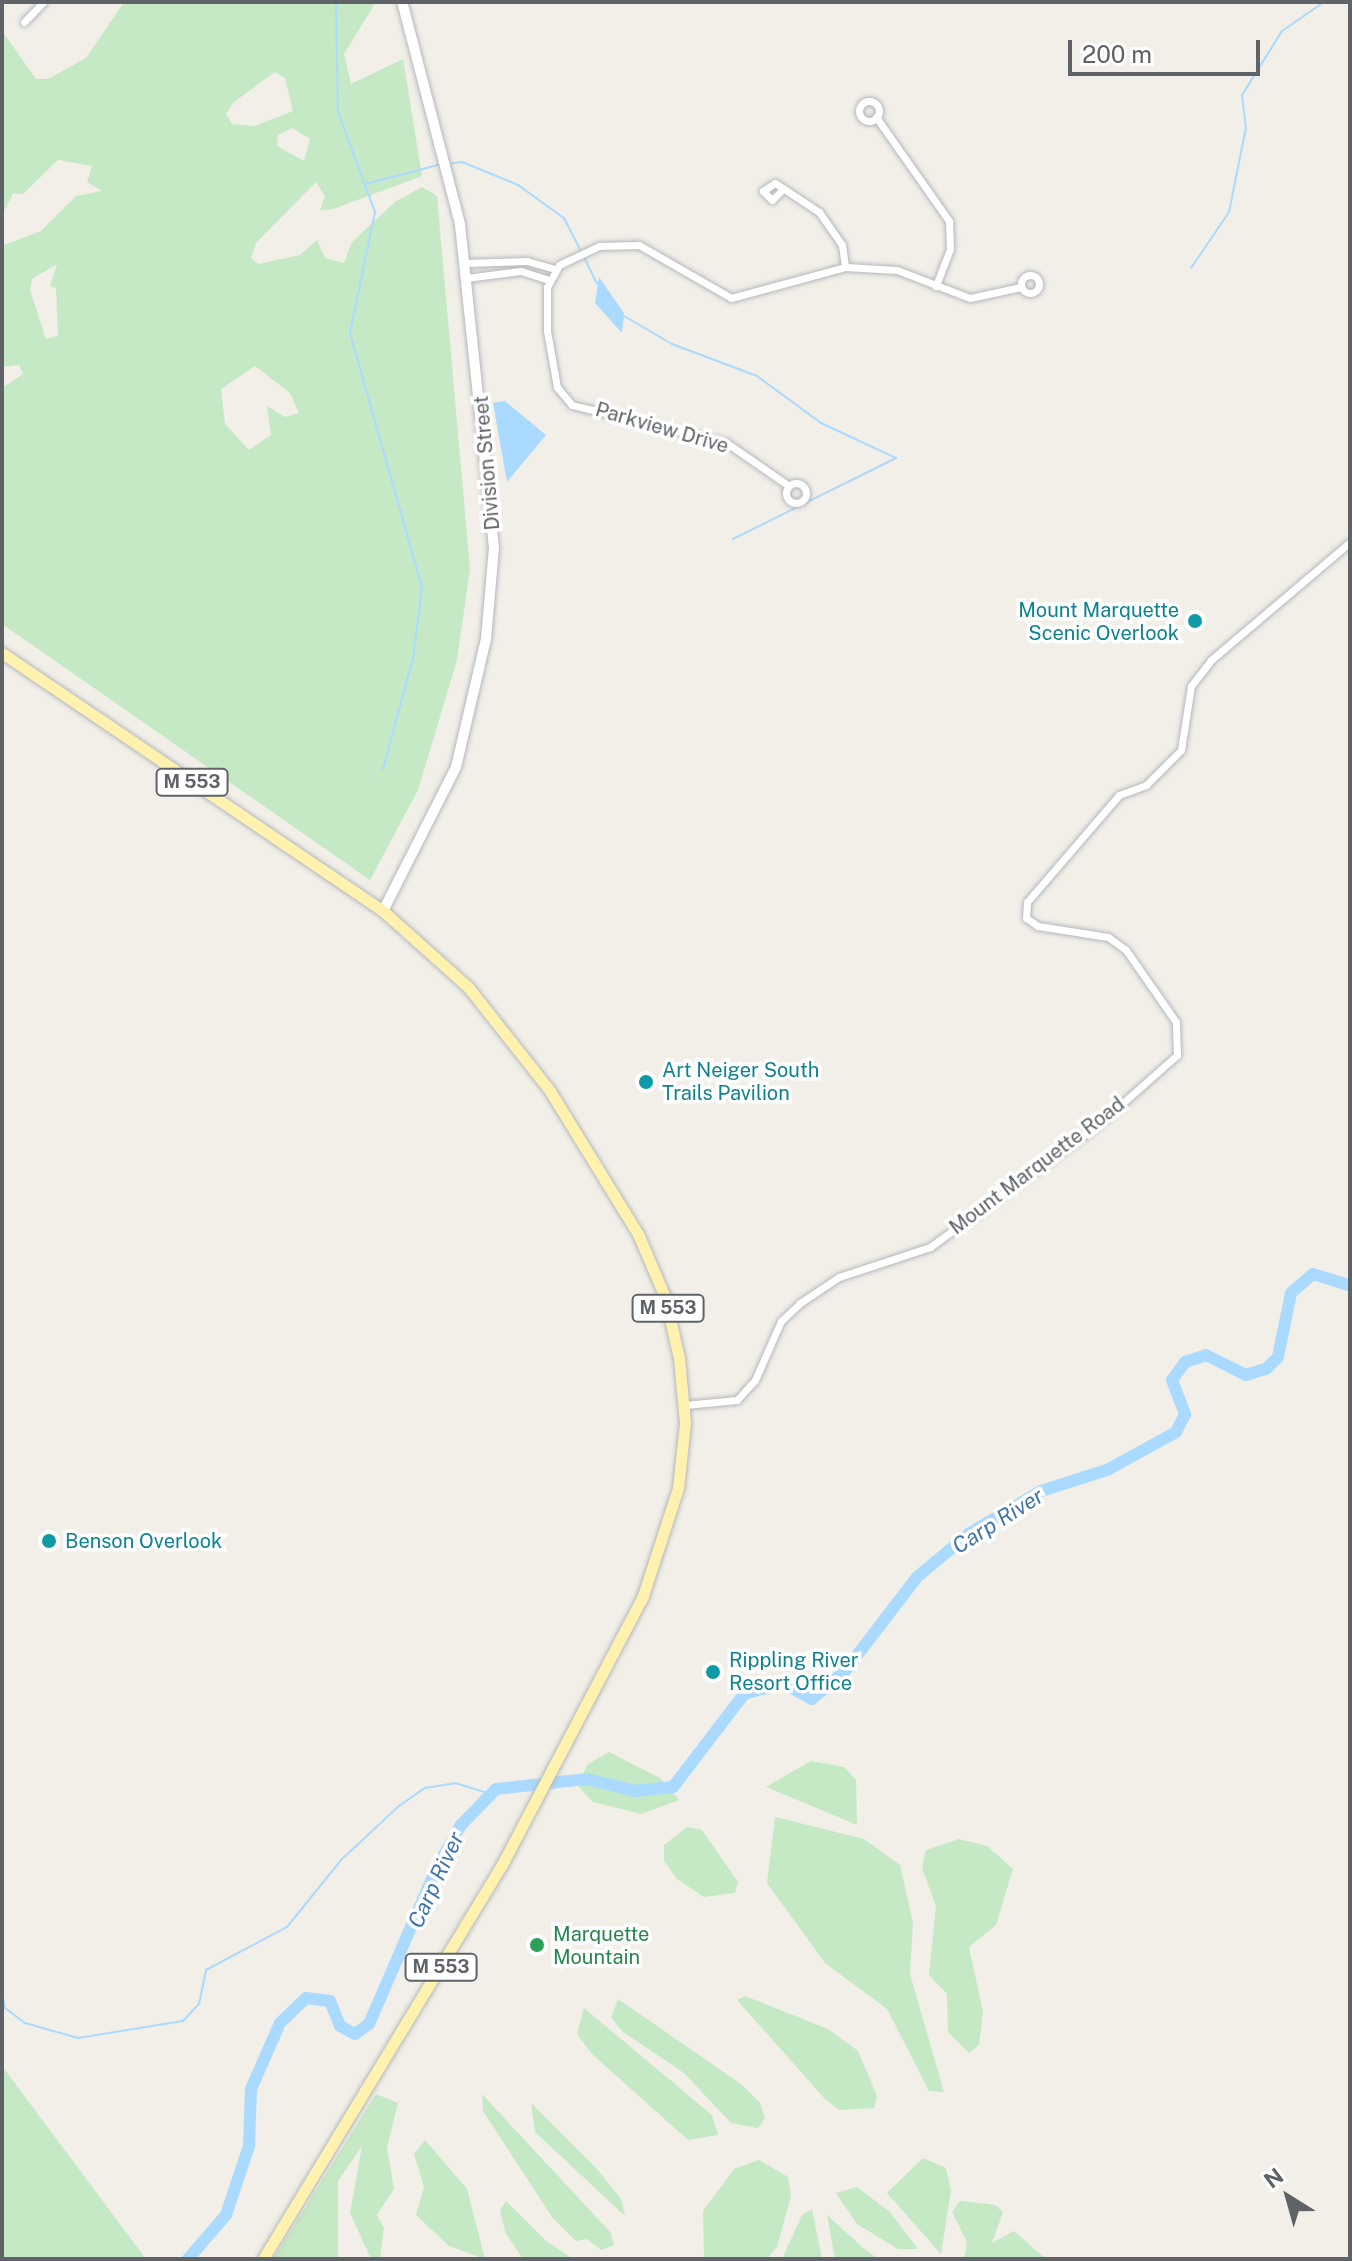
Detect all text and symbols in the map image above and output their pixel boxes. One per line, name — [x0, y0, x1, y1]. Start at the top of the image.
scale bar — [1072, 24, 1264, 74]
text: 200 m — [1082, 40, 1152, 68]
street label: Division Street — [469, 395, 505, 531]
street label: Parkview Drive — [593, 398, 731, 458]
place label: Mount Marquette Scenic Overlook — [1018, 598, 1179, 645]
marker: Mount Marquette Scenic Overlook — [1186, 612, 1204, 630]
road number: M 553 — [154, 768, 230, 796]
place label: Art Neiger South Trails Pavilion — [662, 1058, 819, 1105]
marker: Art Neiger South Trails Pavilion — [637, 1073, 655, 1091]
street label: Mount Marquette Road — [945, 1092, 1129, 1240]
road number: M 553 — [630, 1294, 706, 1322]
water label: Carp River — [947, 1483, 1049, 1559]
place label: Benson Overlook — [65, 1529, 222, 1553]
marker: Benson Overlook — [40, 1532, 58, 1550]
place label: Rippling River Resort Office — [729, 1648, 859, 1695]
marker: Rippling River Resort Office — [704, 1663, 722, 1681]
water label: Carp River — [402, 1828, 470, 1932]
place label: Marquette Mountain — [553, 1922, 649, 1969]
marker: Marquette Mountain — [528, 1936, 546, 1954]
road number: M 553 — [403, 1953, 479, 1981]
north arrow — [1248, 2157, 1328, 2237]
text: N — [1259, 2162, 1288, 2193]

